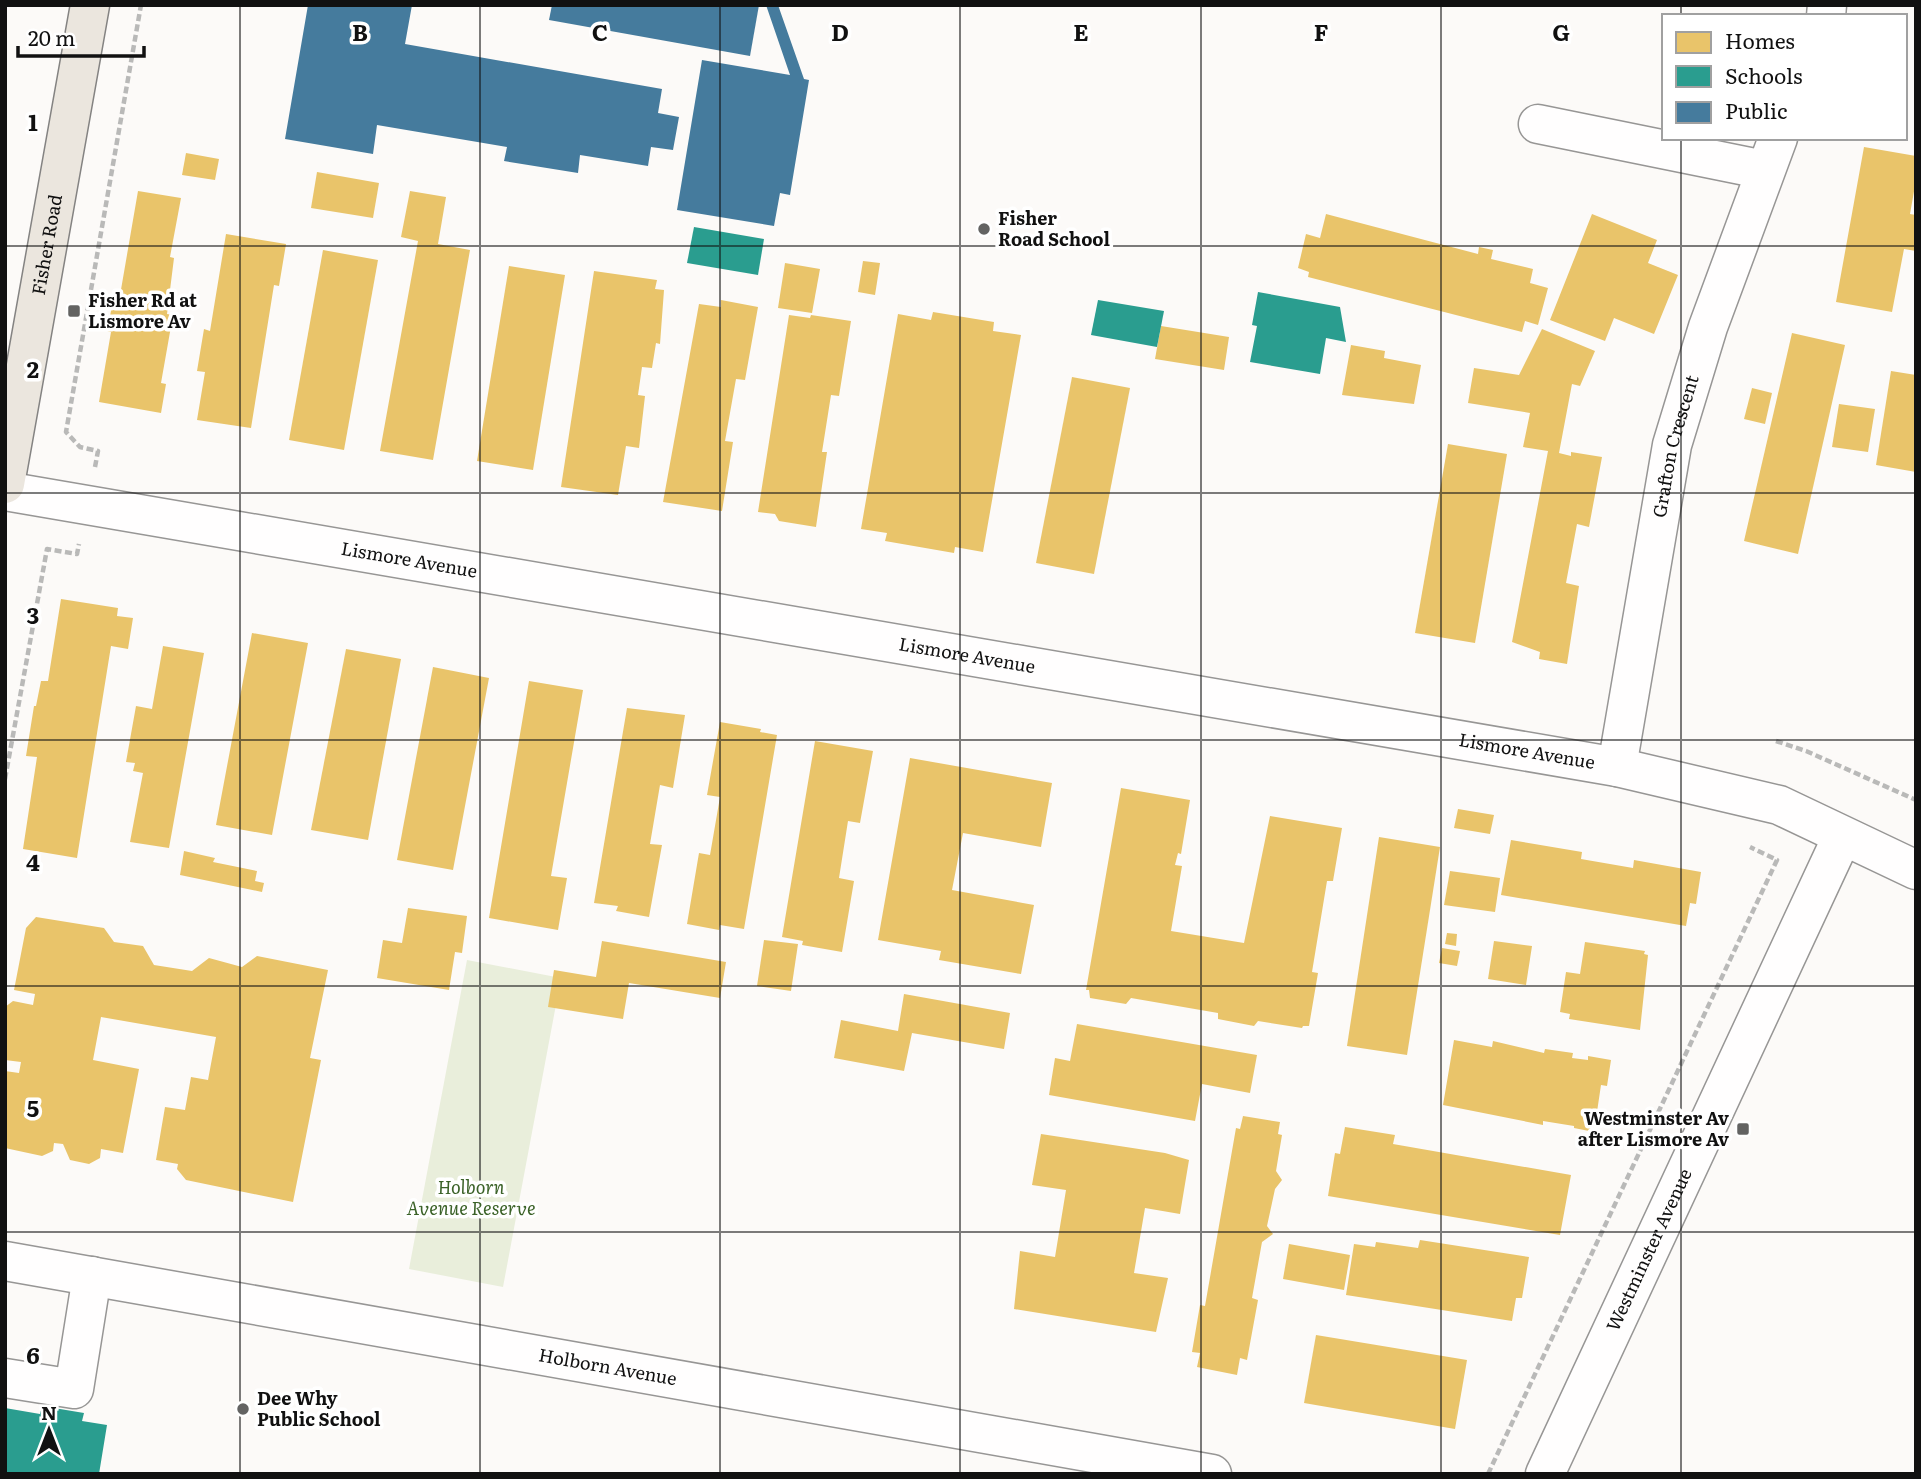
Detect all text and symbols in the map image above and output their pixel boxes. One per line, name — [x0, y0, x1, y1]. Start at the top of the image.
scale bar — [18, 14, 144, 58]
text: B — [352, 14, 368, 48]
text: C — [592, 14, 608, 48]
text: D — [831, 14, 849, 48]
text: E — [1073, 14, 1089, 48]
text: F — [1314, 14, 1329, 48]
text: G — [1552, 14, 1570, 48]
legend — [1662, 14, 1907, 140]
text: 20 m — [28, 21, 75, 52]
text: Homes — [1725, 24, 1795, 55]
text: Schools — [1725, 59, 1803, 90]
text: Public — [1725, 94, 1787, 125]
text: 1 — [28, 104, 38, 138]
street label: Fisher Road — [24, 192, 68, 297]
place label: Fisher Road School — [998, 204, 1110, 252]
marker: Fisher Road School — [976, 221, 992, 237]
place label: Fisher Rd at Lismore Av — [88, 286, 197, 334]
marker: Fisher Rd at Lismore Av — [66, 303, 82, 319]
text: 2 — [27, 351, 39, 385]
street label: Grafton Crescent — [1645, 371, 1705, 520]
street label: Lismore Avenue — [339, 534, 480, 584]
text: 3 — [27, 597, 39, 631]
street label: Lismore Avenue — [897, 629, 1037, 679]
street label: Lismore Avenue — [1457, 725, 1597, 775]
text: 4 — [26, 844, 40, 878]
text: 5 — [27, 1090, 39, 1124]
place label: Westminster Av after Lismore Av — [1578, 1104, 1730, 1152]
marker: Westminster Av after Lismore Av — [1735, 1121, 1751, 1137]
street label: Westminster Avenue — [1598, 1164, 1698, 1335]
park label: Holborn Avenue Reserve — [406, 1173, 536, 1221]
text: 6 — [26, 1337, 40, 1371]
street label: Holborn Avenue — [537, 1340, 679, 1391]
place label: Dee Why Public School — [257, 1384, 381, 1432]
north arrow — [14, 1395, 84, 1465]
text: N — [41, 1398, 57, 1426]
marker: Dee Why Public School — [235, 1401, 251, 1417]

